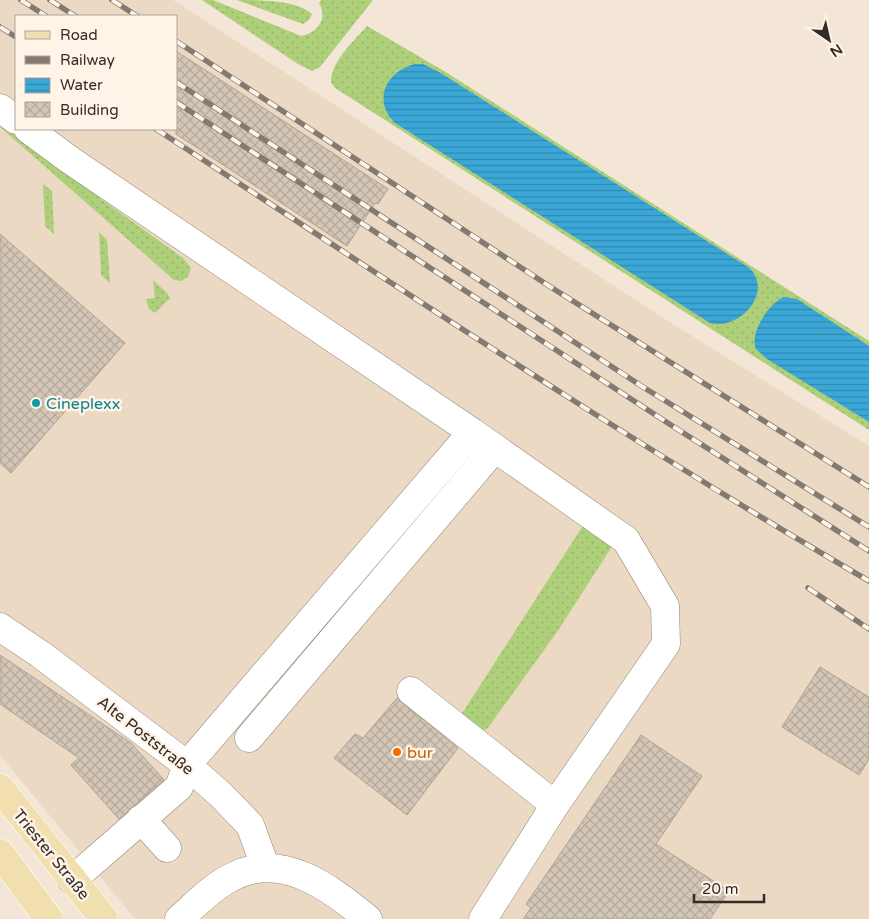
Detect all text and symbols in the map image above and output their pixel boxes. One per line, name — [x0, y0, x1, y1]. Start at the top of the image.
legend — [15, 15, 178, 130]
north arrow — [804, 15, 854, 65]
text: Road — [60, 26, 98, 44]
text: N — [827, 40, 845, 61]
text: Railway — [60, 51, 115, 69]
text: Water — [60, 76, 103, 94]
text: Building — [60, 101, 119, 119]
place label: Cineplexx — [46, 394, 120, 414]
marker: Cineplexx — [30, 397, 42, 409]
street label: Alte Poststraße — [93, 692, 198, 780]
place label: bur — [407, 743, 434, 763]
marker: bur — [391, 746, 403, 758]
street label: Triester Straße — [9, 805, 94, 904]
scale bar — [694, 872, 764, 904]
text: 20 m — [702, 880, 739, 898]

